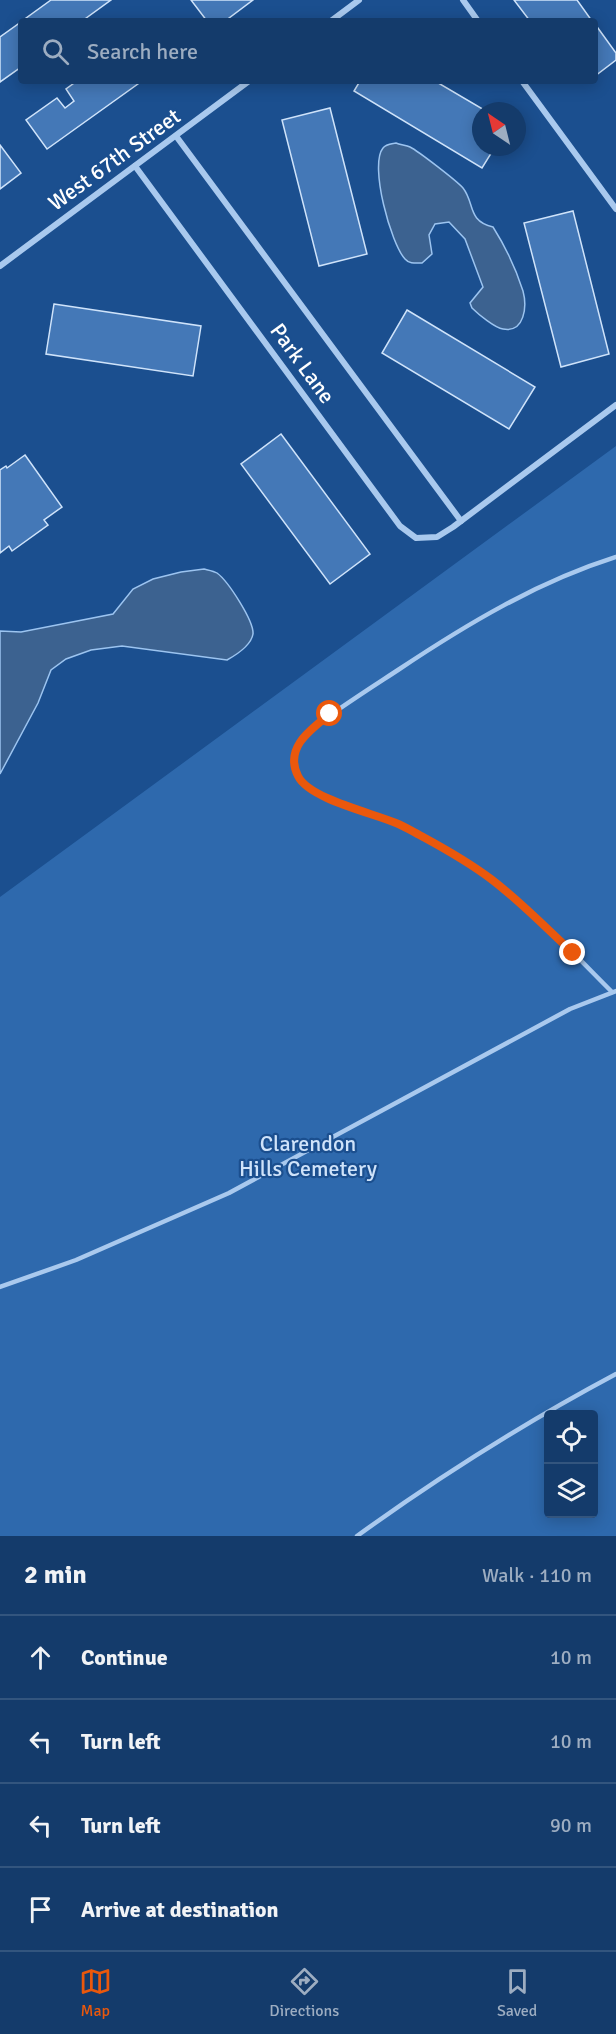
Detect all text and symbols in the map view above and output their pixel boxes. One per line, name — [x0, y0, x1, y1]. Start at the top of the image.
search box — [18, 18, 598, 84]
icon: search — [39, 35, 72, 68]
text: Search here — [87, 38, 198, 65]
street label: West 67th Street — [43, 102, 186, 216]
north arrow — [472, 102, 526, 156]
street label: Park Lane — [264, 318, 341, 409]
route start — [316, 700, 342, 726]
route end — [559, 939, 585, 965]
park label: Clarendon Hills Cemetery — [239, 1130, 378, 1182]
map controls — [544, 1410, 598, 1518]
button: locate — [544, 1410, 598, 1464]
button: layers — [544, 1464, 598, 1518]
text: 2 min — [24, 1559, 87, 1591]
text: Walk · 110 m — [482, 1563, 592, 1588]
icon: ahead — [24, 1641, 57, 1674]
text: Continue — [81, 1644, 168, 1671]
text: 10 m — [550, 1645, 592, 1670]
icon: left — [24, 1725, 57, 1758]
text: Turn left — [81, 1728, 161, 1755]
text: 10 m — [550, 1729, 592, 1754]
icon: left — [24, 1809, 57, 1842]
text: Turn left — [81, 1812, 161, 1839]
text: 90 m — [550, 1813, 592, 1838]
icon: arrive — [24, 1893, 57, 1926]
text: Arrive at destination — [81, 1896, 278, 1923]
tab: Map — [79, 1965, 112, 2021]
tab: Directions — [269, 1965, 339, 2021]
tab: Saved — [497, 1965, 537, 2021]

